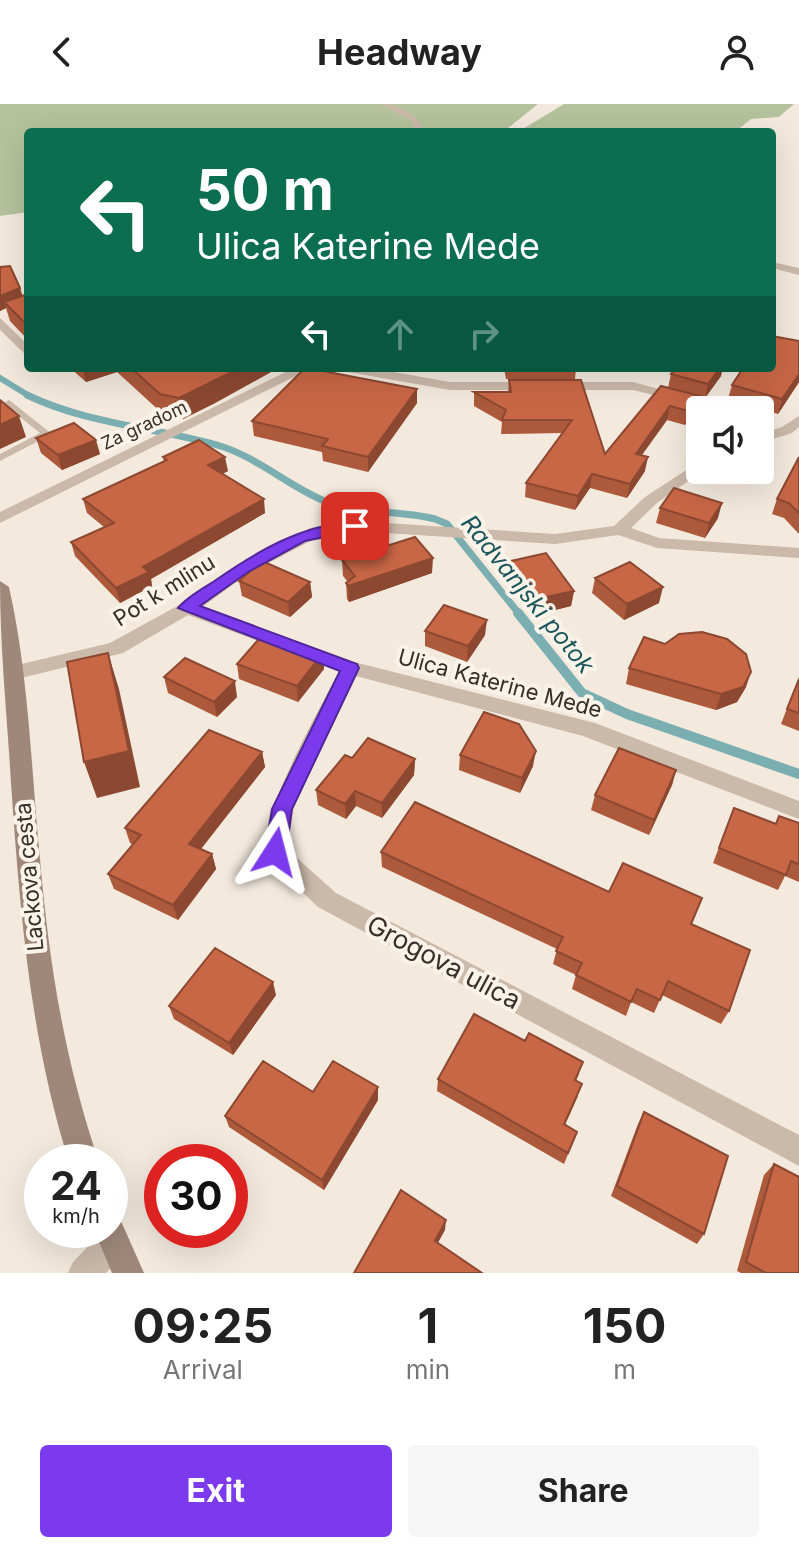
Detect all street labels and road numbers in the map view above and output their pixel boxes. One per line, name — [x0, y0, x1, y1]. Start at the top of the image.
street label: Za gradom — [98, 396, 190, 454]
street label: Pot k mlinu — [108, 549, 220, 631]
street label: Ulica Katerine Mede — [395, 643, 605, 723]
street label: Lackova cesta — [10, 802, 48, 952]
street label: Grogova ulica — [362, 909, 526, 1015]

